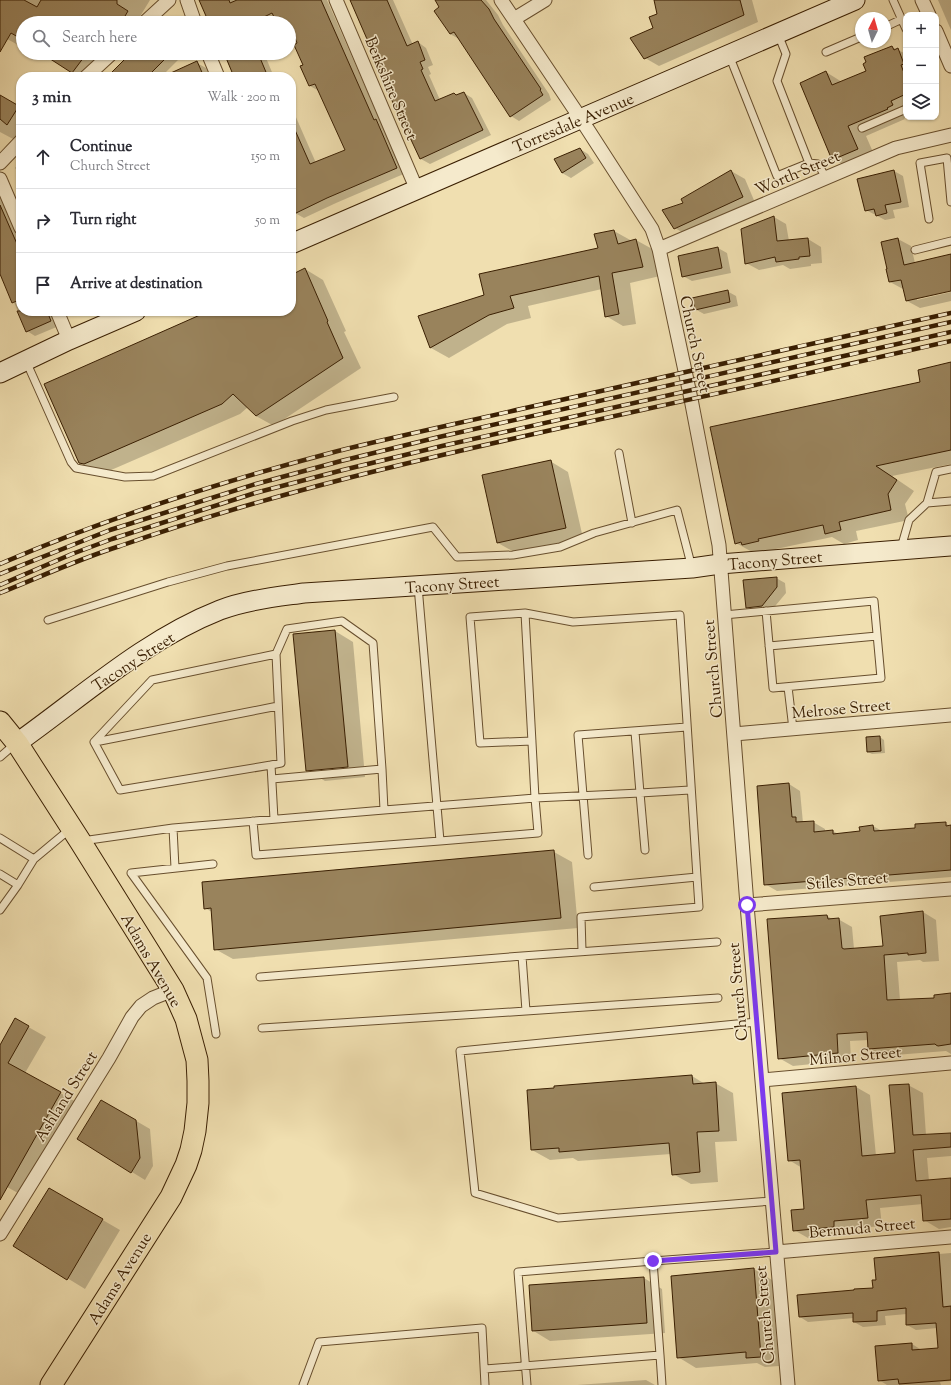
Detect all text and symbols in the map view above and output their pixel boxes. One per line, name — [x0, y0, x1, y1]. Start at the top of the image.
north arrow — [855, 12, 891, 48]
map controls — [903, 12, 939, 120]
button: + — [903, 12, 939, 48]
search box — [16, 16, 296, 60]
icon: search — [30, 27, 52, 49]
text: Search here — [62, 28, 137, 49]
street label: Berkshire Street — [358, 34, 422, 145]
button: − — [903, 48, 939, 84]
button: layers — [903, 84, 939, 120]
text: 3 min — [32, 86, 71, 110]
street label: Torresdale Avenue — [510, 88, 638, 160]
text: Walk · 200 m — [207, 89, 280, 107]
text: Continue — [70, 137, 132, 158]
icon: ahead — [32, 146, 54, 168]
street label: Worth Street — [752, 146, 845, 203]
text: 150 m — [251, 148, 280, 166]
text: Church Street — [70, 158, 150, 176]
icon: right — [32, 210, 54, 232]
text: Turn right — [70, 210, 136, 231]
text: 50 m — [255, 212, 280, 230]
icon: arrive — [32, 274, 54, 296]
text: Arrive at destination — [70, 274, 203, 295]
street label: Church Street — [672, 294, 715, 396]
street label: Tacony Street — [727, 547, 824, 578]
street label: Tacony Street — [404, 572, 501, 601]
street label: Church Street — [699, 618, 730, 719]
street label: Tacony Street — [88, 627, 181, 699]
street label: Melrose Street — [791, 695, 892, 726]
street label: Stiles Street — [805, 867, 890, 898]
route start — [738, 896, 756, 914]
street label: Adams Avenue — [114, 910, 186, 1012]
street label: Church Street — [724, 941, 755, 1042]
street label: Milnor Street — [808, 1042, 903, 1073]
street label: Ashland Street — [30, 1047, 105, 1147]
street label: Bermuda Street — [808, 1213, 917, 1246]
street label: Adams Avenue — [84, 1229, 159, 1330]
route end — [644, 1252, 662, 1270]
street label: Church Street — [751, 1264, 782, 1365]

